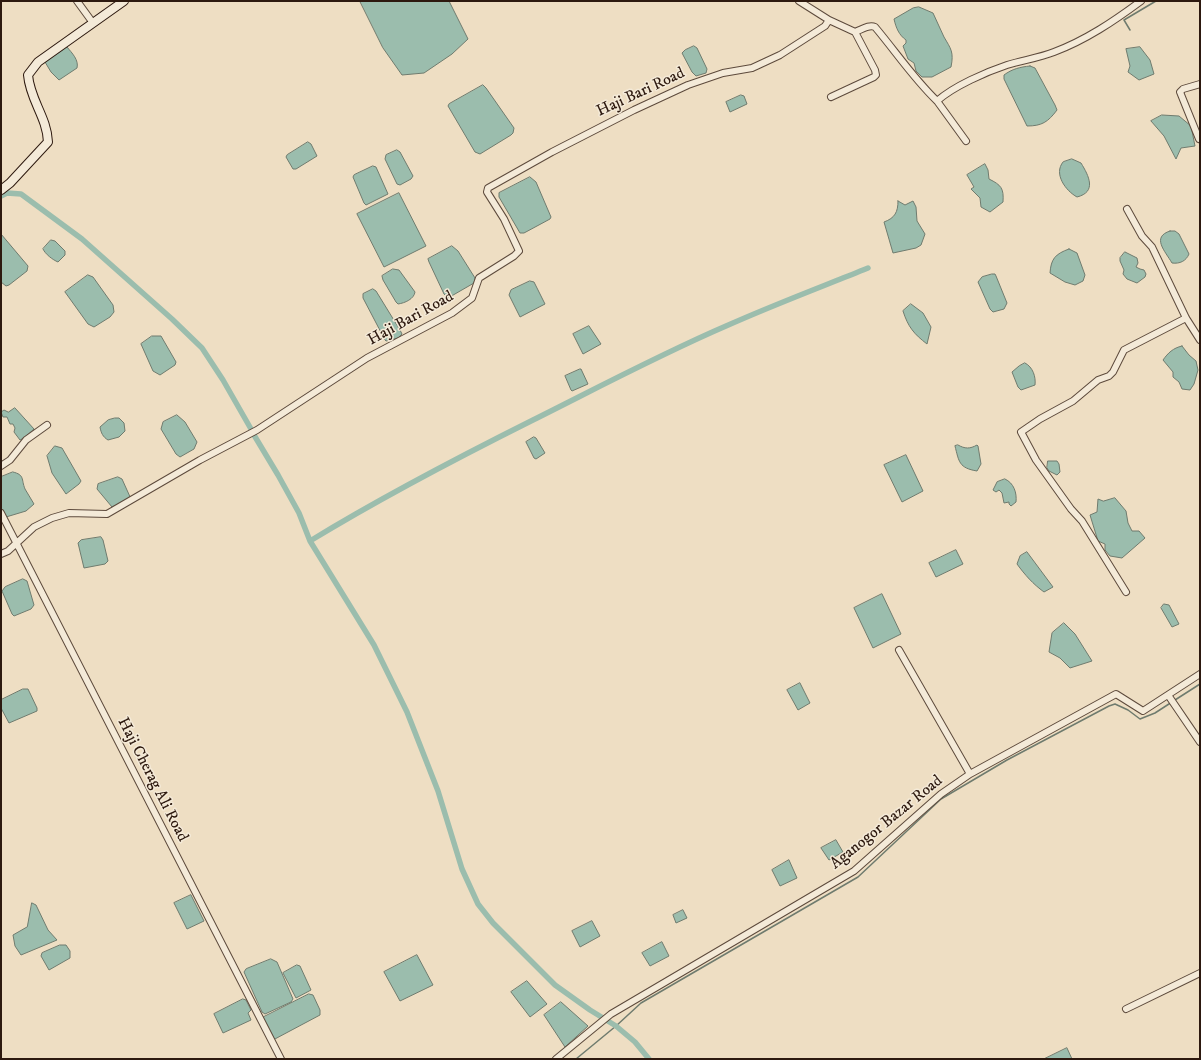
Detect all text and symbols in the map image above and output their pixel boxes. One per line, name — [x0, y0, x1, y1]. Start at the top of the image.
street label: Haji Bari Road — [594, 64, 688, 122]
street label: Haji Bari Road — [365, 288, 457, 350]
street label: Haji Cherag Ali Road — [112, 715, 192, 845]
street label: Aganogor Bazar Road — [827, 772, 947, 874]

